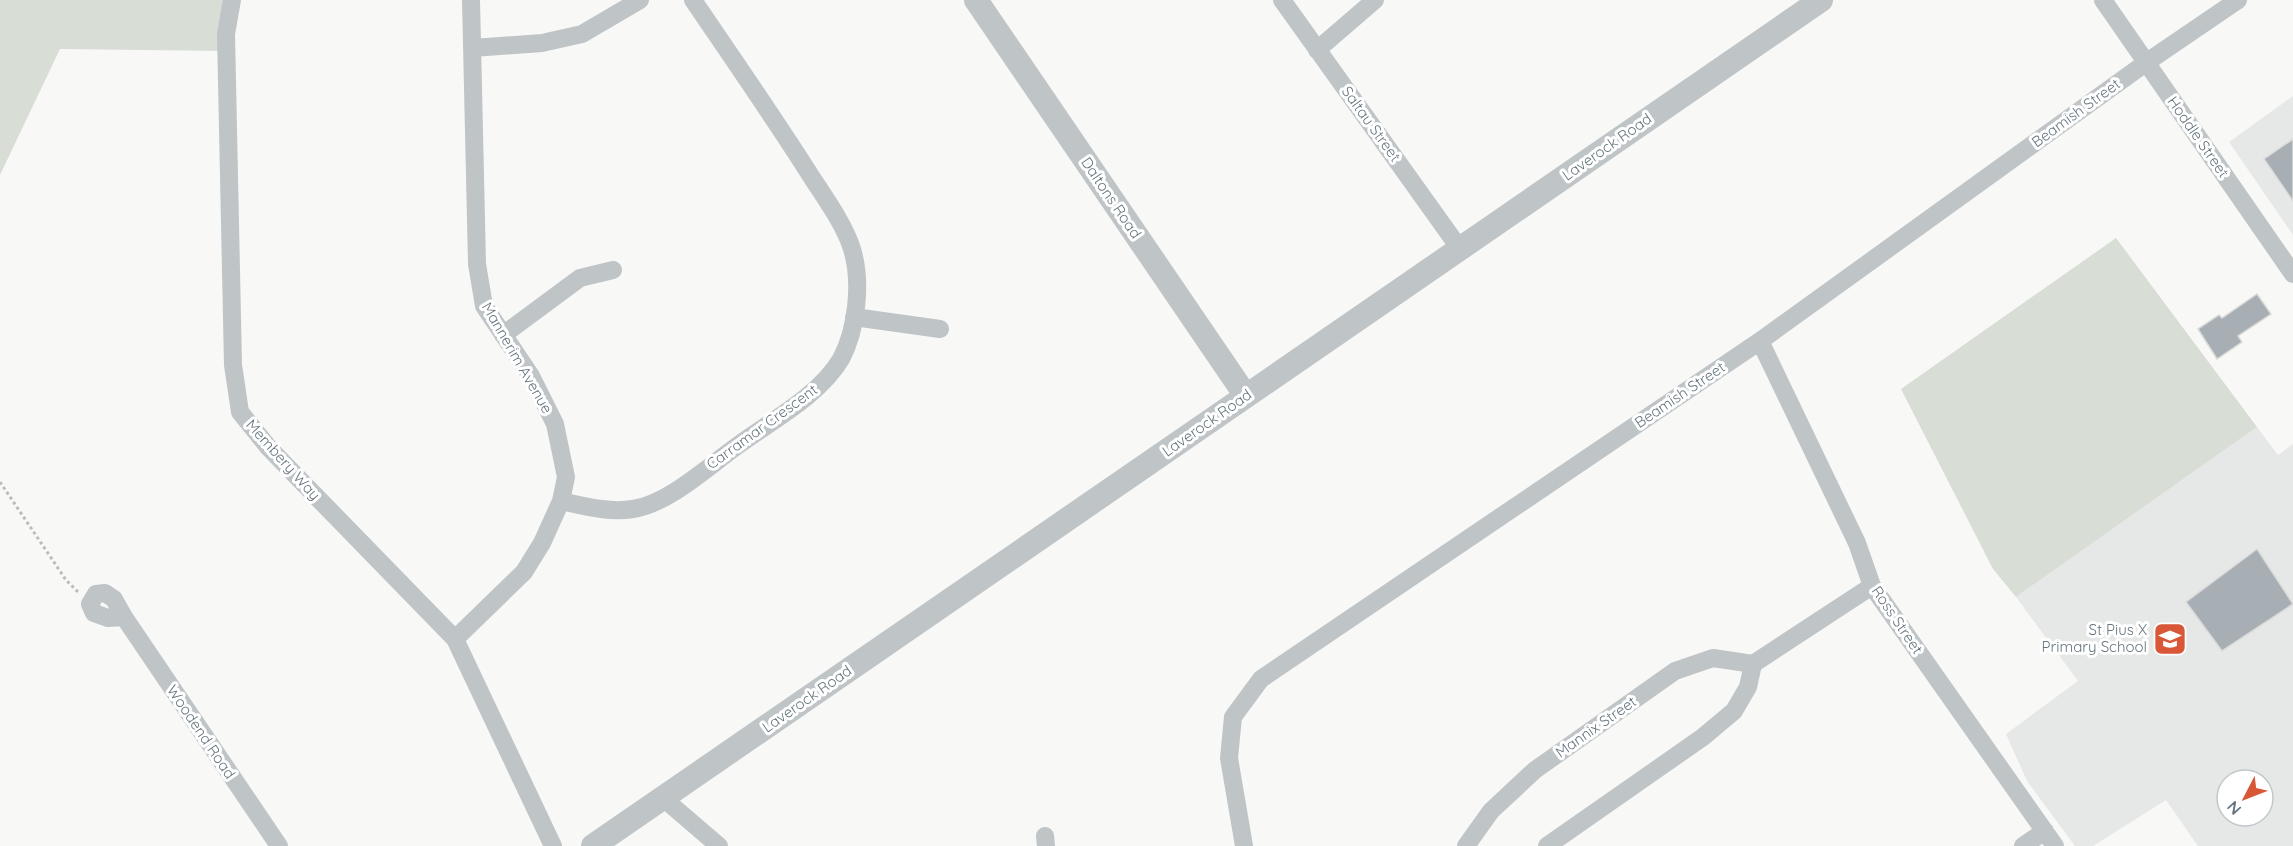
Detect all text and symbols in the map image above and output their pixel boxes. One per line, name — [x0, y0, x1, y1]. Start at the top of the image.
street label: Beamish Street — [2028, 74, 2124, 151]
street label: Saltau Street — [1338, 82, 1405, 165]
street label: Hoddle Street — [2163, 92, 2233, 181]
street label: Laverock Road — [1558, 109, 1655, 184]
street label: Daltons Road — [1077, 153, 1146, 242]
street label: Mannerim Avenue — [478, 299, 557, 417]
street label: Beamish Street — [1631, 357, 1729, 432]
street label: Carramar Crescent — [702, 380, 821, 473]
street label: Laverock Road — [1158, 385, 1255, 460]
street label: Membery Way — [242, 415, 325, 504]
street label: Ross Street — [1868, 582, 1927, 657]
place label: St Pius X Primary School — [2042, 620, 2147, 656]
school or university icon: St Pius X Primary School — [2152, 621, 2188, 657]
street label: Laverock Road — [758, 661, 855, 736]
street label: Woodend Road — [163, 681, 240, 782]
street label: Mannix Street — [1552, 692, 1640, 761]
north arrow — [2215, 768, 2275, 828]
text: N — [2222, 797, 2245, 819]

